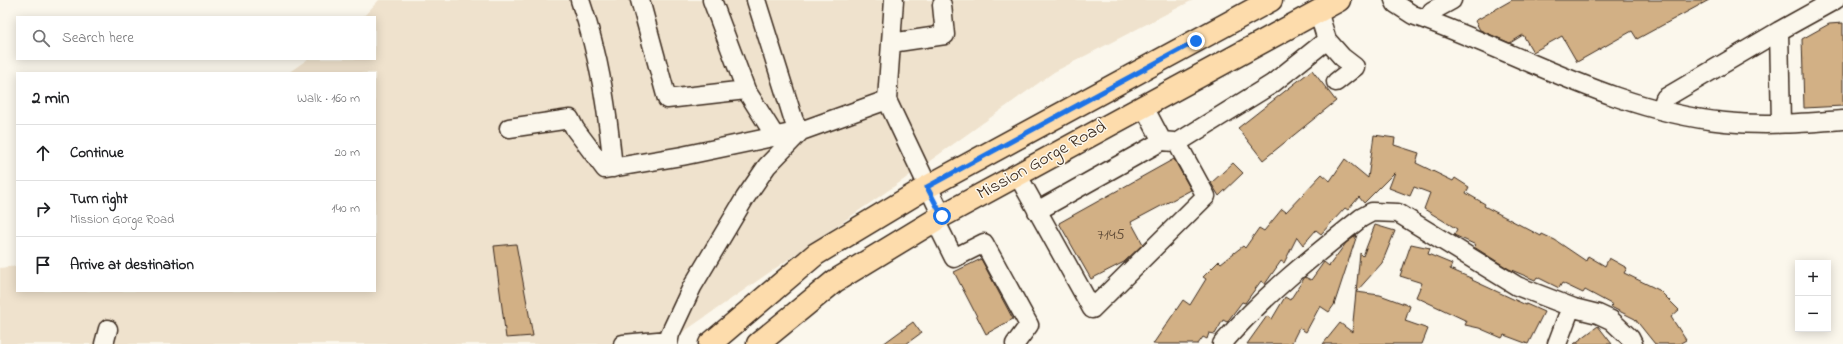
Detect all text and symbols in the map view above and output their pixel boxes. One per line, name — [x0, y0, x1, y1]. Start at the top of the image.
search box — [16, 16, 376, 60]
icon: search — [30, 27, 52, 49]
text: Search here — [62, 27, 134, 49]
route end — [1187, 32, 1205, 50]
text: 2 min — [32, 86, 69, 111]
text: Walk · 160 m — [297, 89, 360, 108]
street label: Mission Gorge Road — [972, 115, 1112, 208]
icon: ahead — [32, 142, 54, 164]
text: Continue — [70, 142, 124, 164]
text: 20 m — [335, 143, 360, 162]
text: Turn right — [70, 188, 128, 210]
icon: right — [32, 198, 54, 220]
text: 140 m — [332, 199, 360, 218]
route start — [933, 207, 951, 225]
text: Mission Gorge Road — [70, 210, 174, 229]
house number: 7145 — [1097, 223, 1125, 247]
icon: arrive — [32, 254, 54, 276]
text: Arrive at destination — [70, 254, 194, 276]
map controls — [1795, 260, 1831, 332]
button: + — [1795, 260, 1831, 296]
button: − — [1795, 296, 1831, 332]

